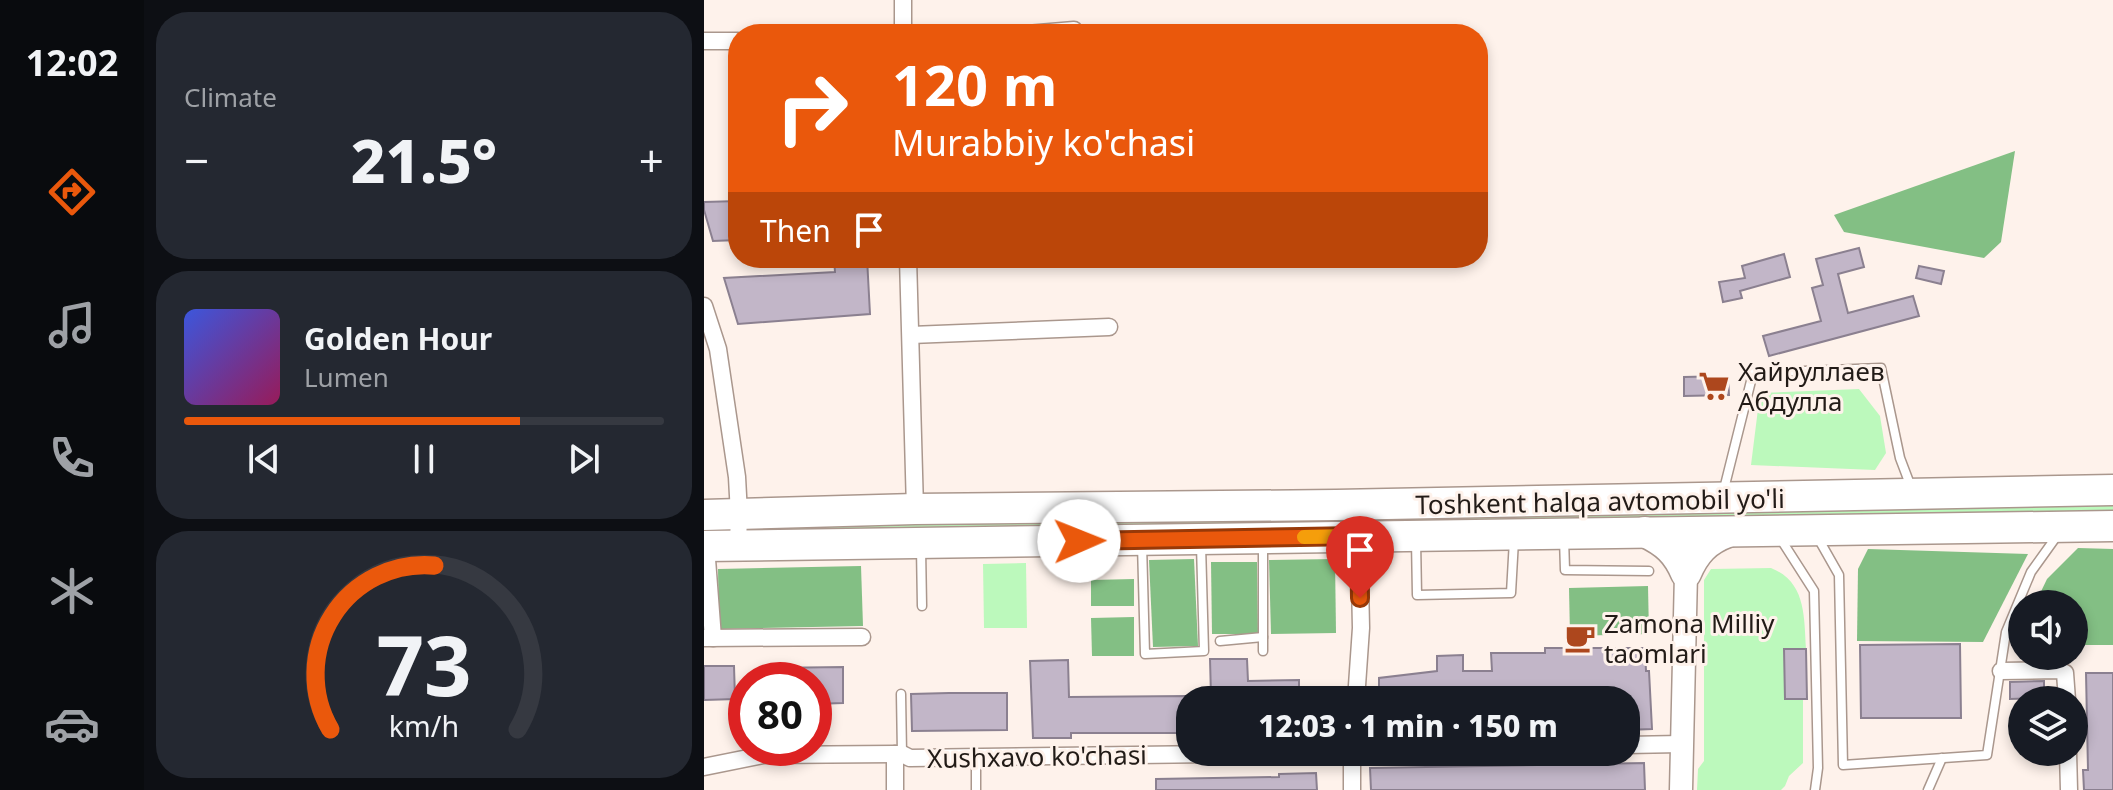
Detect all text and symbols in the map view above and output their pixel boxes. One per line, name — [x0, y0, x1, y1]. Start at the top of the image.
text: 12:02 — [26, 38, 118, 87]
text: 120 m — [892, 46, 1057, 122]
icon: right — [760, 56, 864, 160]
text: Climate — [184, 79, 277, 115]
text: Murabbiy ko'chasi — [892, 118, 1195, 167]
text: 21.5° — [351, 119, 497, 201]
text: − — [184, 130, 209, 190]
text: + — [639, 130, 664, 190]
icon: directions — [44, 164, 100, 220]
icon: arrive — [847, 208, 891, 252]
text: Then — [760, 210, 831, 251]
icon: music — [44, 297, 100, 353]
text: Golden Hour — [304, 318, 492, 359]
place label: Хайруллаев Абдулла — [1738, 353, 1885, 419]
text: Lumen — [304, 359, 389, 395]
supermarket icon: Хайруллаев Абдулла — [1697, 369, 1731, 403]
icon: phone — [44, 430, 100, 486]
icon: previous — [242, 437, 286, 481]
icon: pause — [402, 437, 446, 481]
icon: next — [562, 437, 606, 481]
street label: Toshkent halqa avtomobil yo'li — [1415, 480, 1785, 522]
position arrow — [1037, 499, 1121, 583]
pin — [1326, 516, 1394, 598]
icon: arrive — [1338, 528, 1382, 572]
icon: climate — [44, 563, 100, 619]
map controls — [2008, 590, 2088, 766]
button: sound — [2008, 590, 2088, 670]
place label: Zamona Milliy taomlari — [1604, 605, 1775, 671]
text: 73 — [376, 607, 472, 720]
cafe icon: Zamona Milliy taomlari — [1563, 621, 1597, 655]
speed limit sign: 80 — [728, 662, 832, 766]
button: layers — [2008, 686, 2088, 766]
icon: car — [44, 696, 100, 752]
text: 12:03 · 1 min · 150 m — [1258, 705, 1558, 746]
text: km/h — [389, 707, 459, 746]
street label: Xushxavo ko'chasi — [927, 736, 1147, 776]

